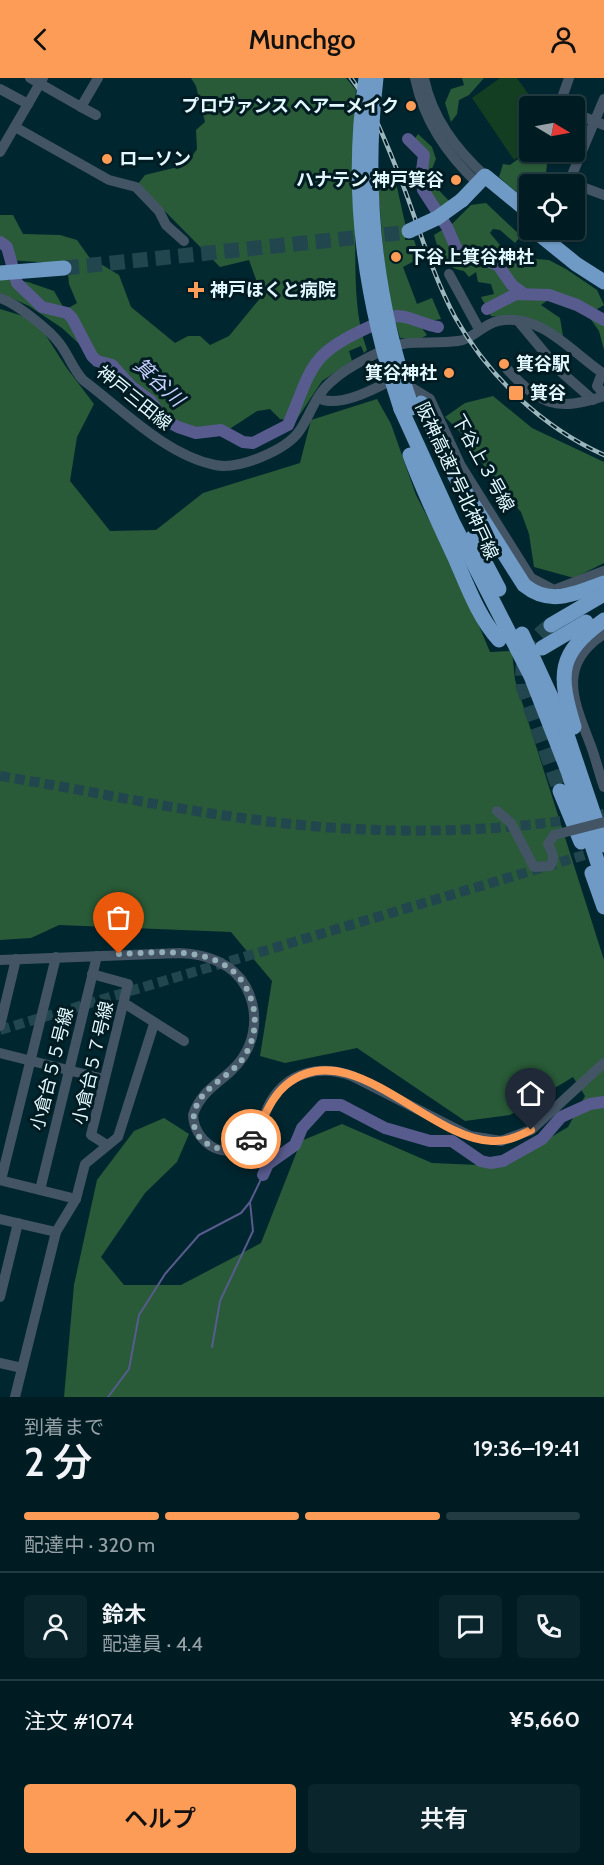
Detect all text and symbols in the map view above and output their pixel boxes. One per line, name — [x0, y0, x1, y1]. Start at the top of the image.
icon: back — [24, 23, 57, 56]
text: Munchgo — [248, 23, 356, 56]
icon: person — [547, 23, 580, 56]
place label: プロヴァンス ヘアーメイク — [181, 95, 399, 117]
north arrow — [519, 96, 585, 162]
map controls — [519, 96, 585, 240]
marker: プロヴァンス ヘアーメイク — [404, 99, 418, 113]
place label: ローソン — [119, 148, 191, 170]
marker: ローソン — [100, 152, 114, 166]
place label: ハナテン 神戸箕谷 — [296, 169, 444, 191]
marker: ハナテン 神戸箕谷 — [449, 173, 463, 187]
button: locate — [519, 174, 585, 240]
place label: 下谷上箕谷神社 — [408, 246, 534, 268]
marker: 下谷上箕谷神社 — [389, 250, 403, 264]
place label: 神戸ほくと病院 — [210, 279, 336, 301]
marker: 神戸ほくと病院 — [187, 281, 205, 299]
water label: 箕谷川 — [129, 353, 191, 413]
place label: 箕谷駅 — [516, 353, 570, 375]
marker: 箕谷駅 — [497, 357, 511, 371]
street label: 神戸三田線 — [92, 361, 176, 435]
place label: 箕谷神社 — [365, 362, 437, 384]
marker: 箕谷神社 — [442, 366, 456, 380]
place label: 箕谷 — [530, 382, 566, 404]
marker: 箕谷 — [507, 384, 525, 402]
street label: 阪神高速7号北神戸線 — [411, 399, 503, 563]
street label: 下谷上３号線 — [447, 410, 519, 516]
pin — [93, 892, 144, 954]
icon: bag — [102, 901, 135, 934]
street label: 小倉台５７号線 — [68, 999, 118, 1127]
street label: 小倉台５５号線 — [26, 1005, 78, 1133]
pin — [505, 1068, 556, 1130]
icon: home — [514, 1077, 547, 1110]
courier — [221, 1109, 281, 1169]
icon: car — [235, 1123, 268, 1156]
text: 到着まで — [24, 1415, 104, 1439]
text: 19:36–19:41 — [473, 1435, 580, 1462]
text: 2 分 — [24, 1438, 92, 1486]
text: 配達中 · 320 m — [24, 1533, 155, 1557]
button: person — [24, 1595, 87, 1658]
button: chat — [439, 1595, 502, 1658]
button: phone — [517, 1595, 580, 1658]
text: 鈴木 — [102, 1601, 146, 1628]
text: 配達員 · 4.4 — [102, 1632, 203, 1656]
text: ¥5,660 — [510, 1706, 580, 1733]
text: 注文 #1074 — [24, 1708, 134, 1735]
button: ヘルプ — [24, 1784, 296, 1853]
button: 共有 — [308, 1784, 580, 1853]

